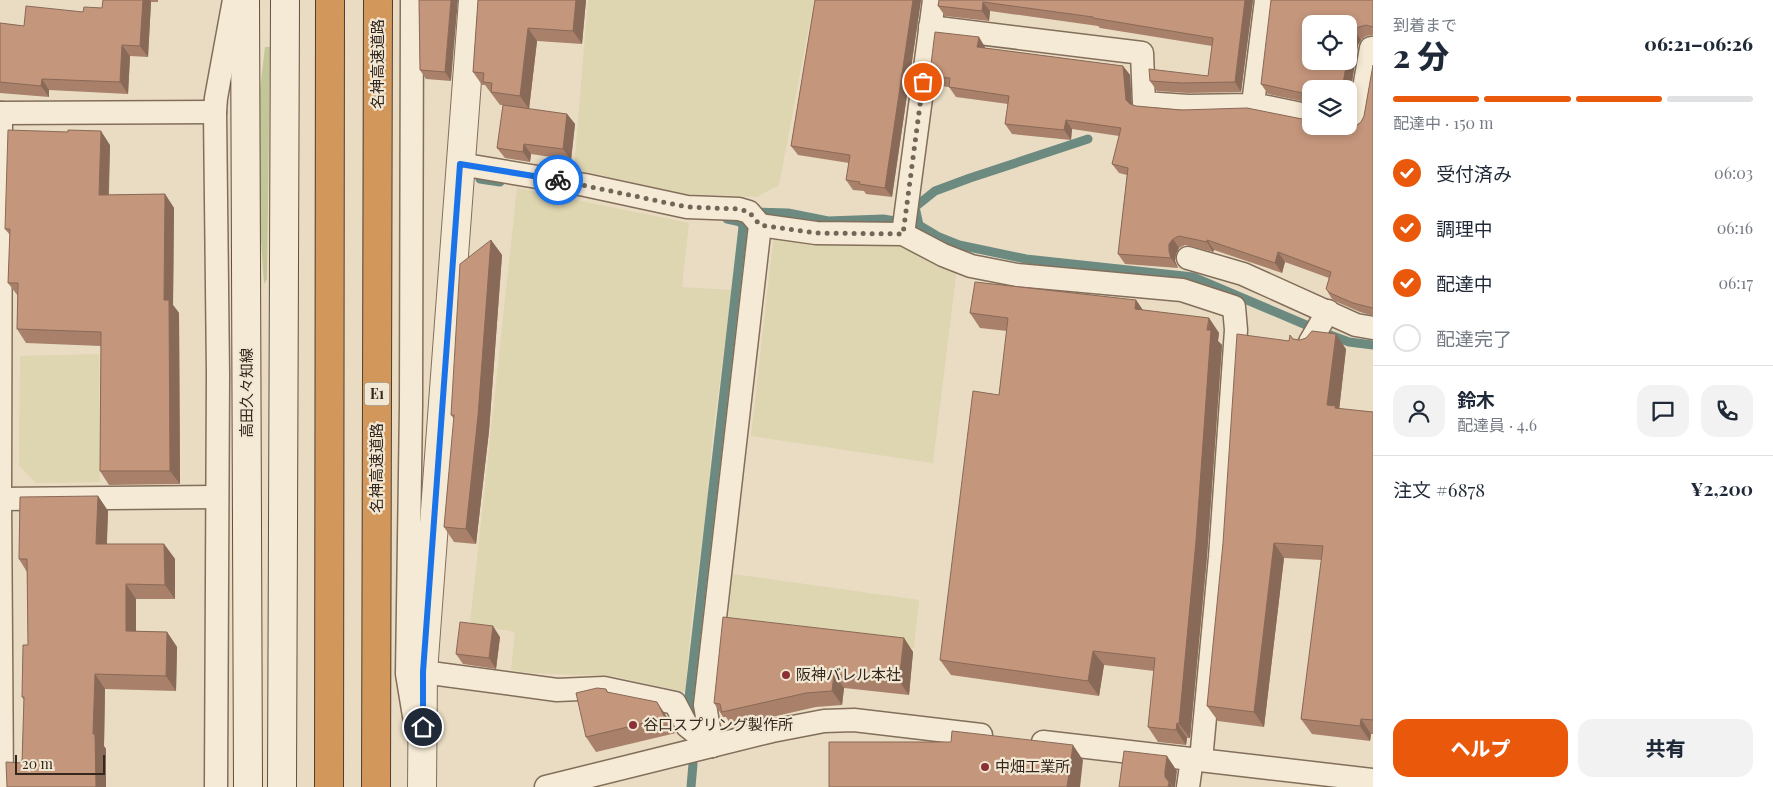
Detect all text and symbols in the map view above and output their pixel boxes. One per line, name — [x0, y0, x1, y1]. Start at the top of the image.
text: 到着まで — [1393, 14, 1457, 35]
map controls — [1302, 15, 1357, 135]
button: locate — [1302, 15, 1357, 70]
street label: 名神高速道路 — [367, 19, 387, 109]
text: 06:21–06:26 — [1644, 30, 1753, 56]
text: 2 分 — [1393, 33, 1449, 76]
pin — [902, 61, 944, 103]
icon: bag — [909, 68, 937, 96]
button: layers — [1302, 80, 1357, 135]
text: 配達中 · 150 m — [1393, 112, 1493, 133]
courier — [533, 155, 583, 205]
icon: check — [1393, 159, 1421, 187]
text: 受付済み — [1436, 160, 1512, 186]
text: 06:03 — [1714, 162, 1753, 183]
icon: bike — [544, 166, 572, 194]
icon: check — [1393, 214, 1421, 242]
text: 調理中 — [1436, 215, 1493, 241]
text: 06:16 — [1717, 217, 1753, 238]
icon: check — [1393, 269, 1421, 297]
text: 配達中 — [1436, 270, 1493, 296]
text: 06:17 — [1718, 272, 1753, 293]
text: 配達完了 — [1436, 325, 1512, 351]
street label: 高田久々知線 — [236, 348, 256, 438]
road number: E1 — [364, 382, 390, 406]
button: person — [1393, 385, 1445, 437]
button: chat — [1637, 385, 1689, 437]
button: phone — [1701, 385, 1753, 437]
text: 鈴木 — [1457, 386, 1495, 412]
text: 配達員 · 4.6 — [1457, 414, 1537, 435]
street label: 名神高速道路 — [366, 423, 386, 513]
text: ¥2,200 — [1691, 475, 1753, 501]
text: 注文 #6878 — [1393, 476, 1485, 502]
place label: 阪神バレル本社 — [796, 664, 901, 684]
marker: 阪神バレル本社 — [780, 669, 792, 681]
pin — [402, 706, 444, 748]
icon: home — [409, 713, 437, 741]
place label: 谷口スプリング製作所 — [643, 714, 793, 734]
marker: 谷口スプリング製作所 — [627, 719, 639, 731]
button: ヘルプ — [1393, 719, 1568, 777]
button: 共有 — [1578, 719, 1753, 777]
scale bar — [15, 752, 105, 775]
text: 20 m — [22, 754, 53, 773]
place label: 中畑工業所 — [995, 756, 1070, 776]
marker: 中畑工業所 — [979, 761, 991, 773]

